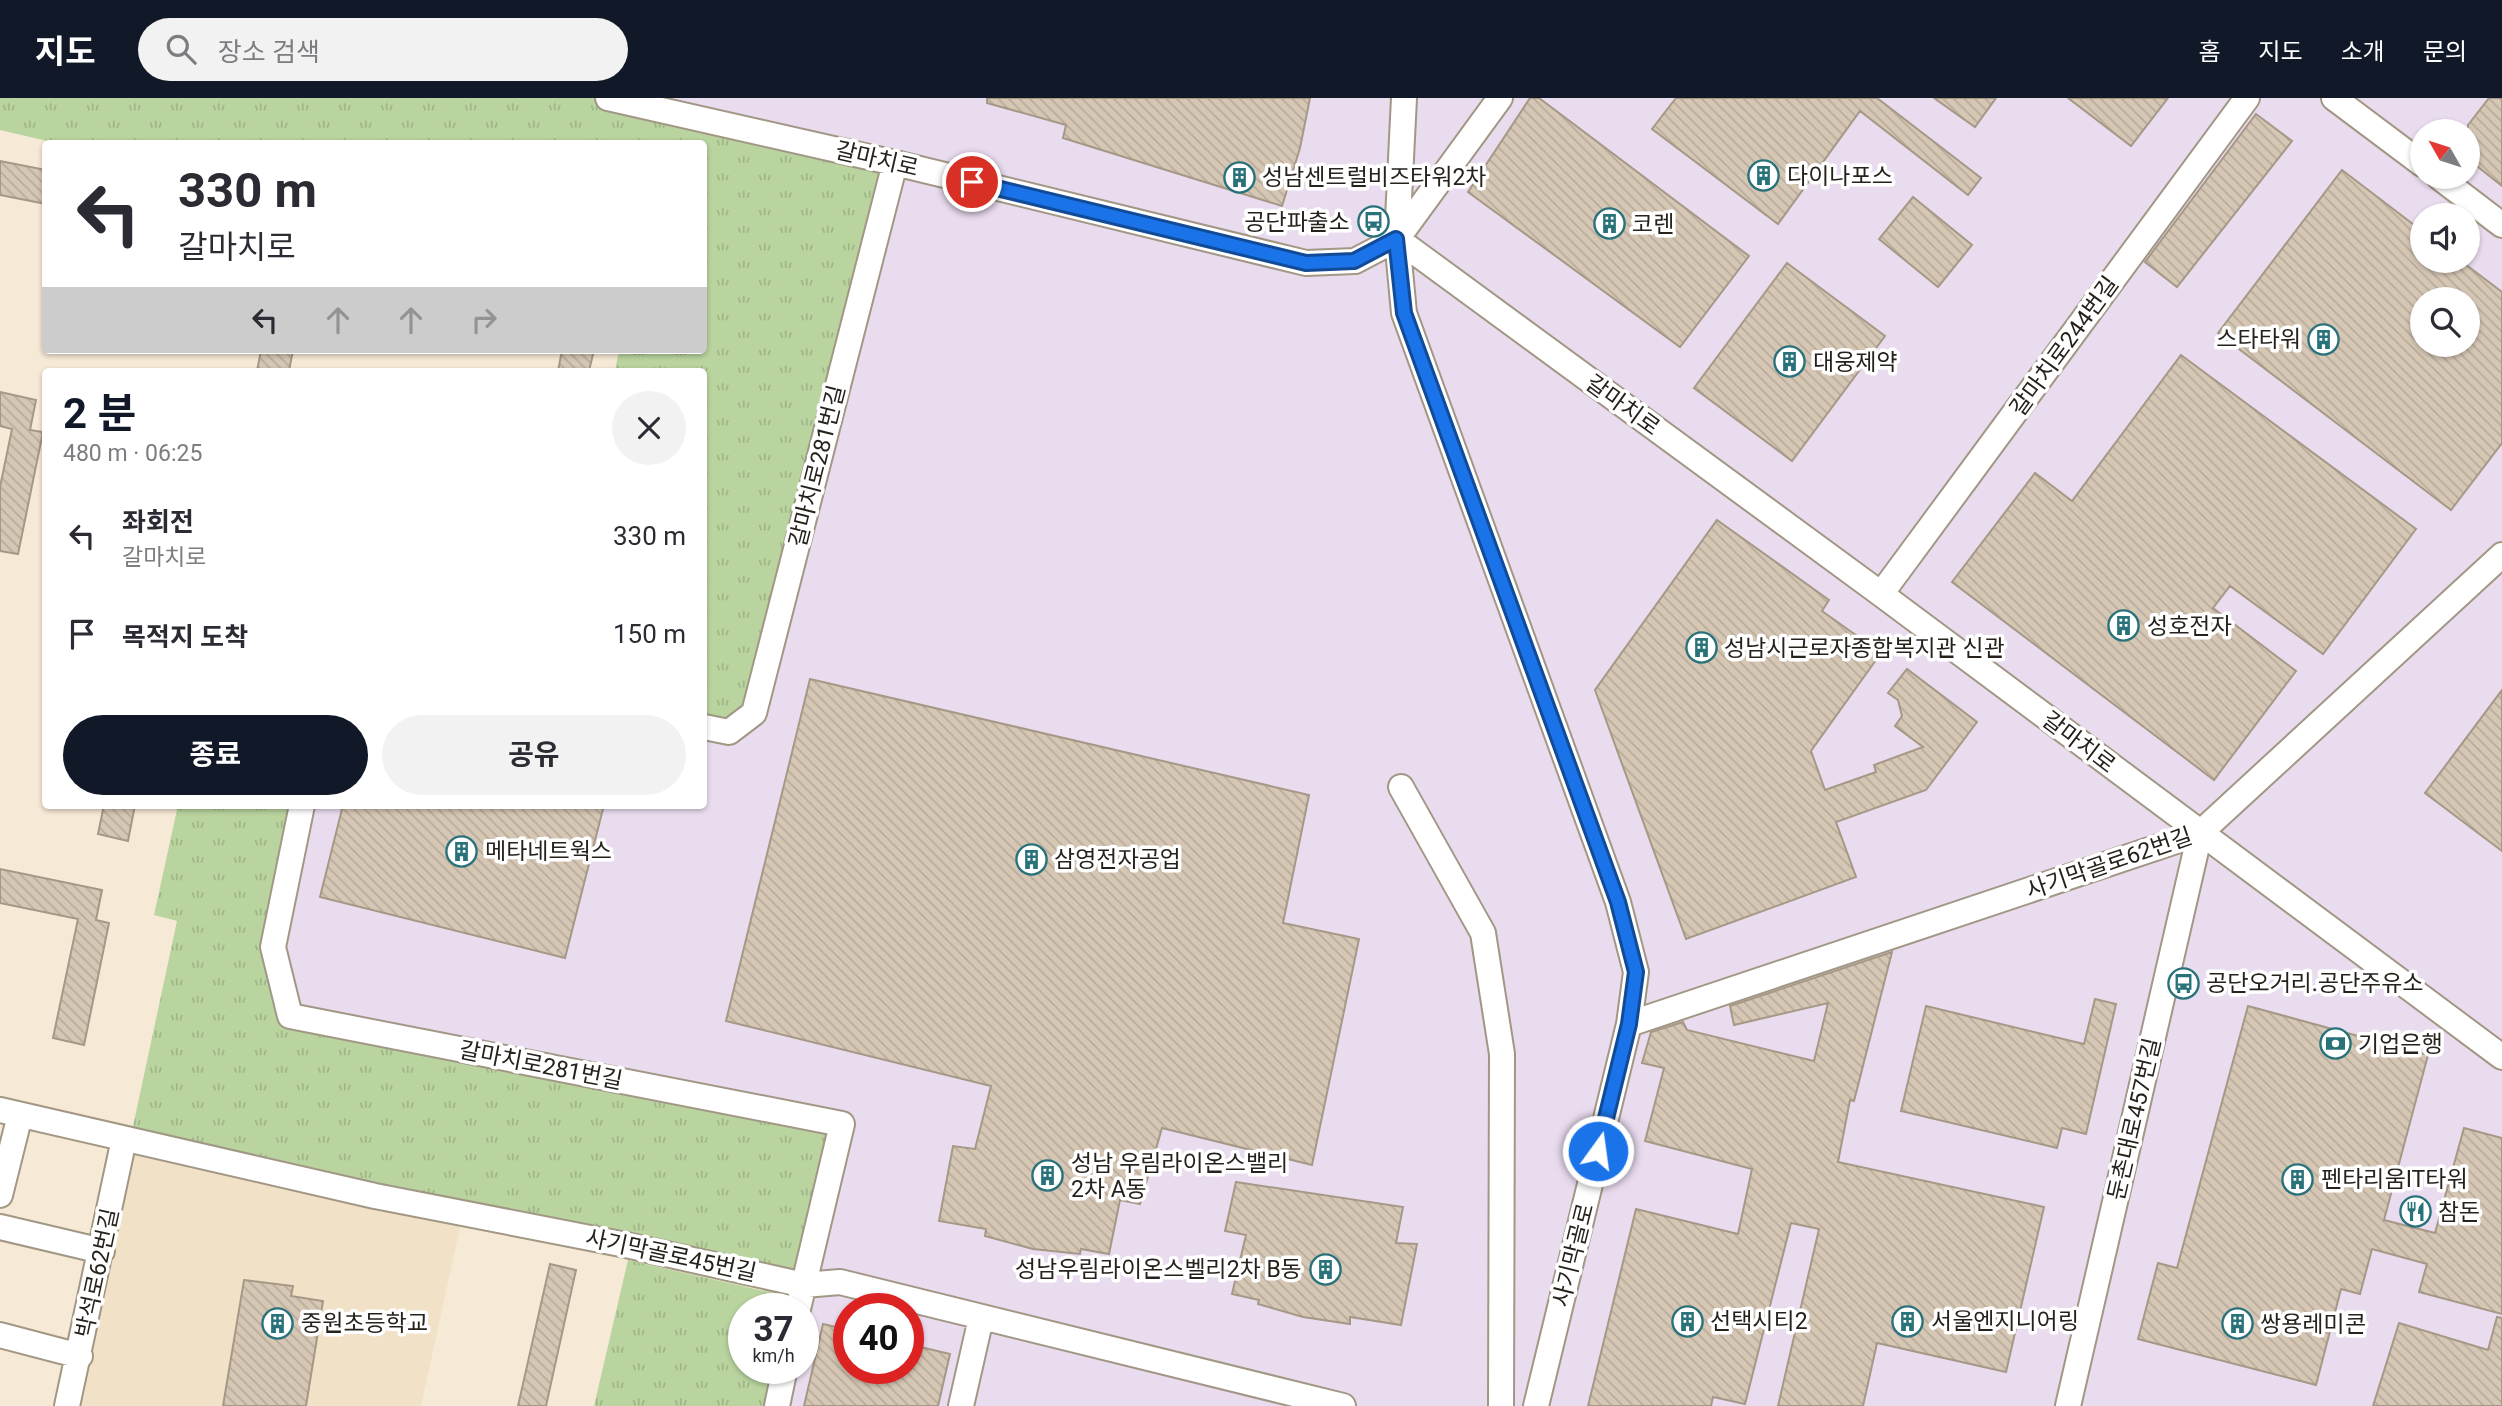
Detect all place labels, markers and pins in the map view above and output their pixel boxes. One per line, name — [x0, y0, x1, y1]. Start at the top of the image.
pin — [942, 152, 1002, 212]
building icon: 다이나포스 — [1747, 159, 1781, 193]
building icon: 성남센트럴비즈타워2차 — [1222, 160, 1256, 194]
place label: 다이나포스 — [1787, 163, 1893, 190]
place label: 성남센트럴비즈타워2차 — [1262, 164, 1487, 191]
bus stop icon: 공단파출소 — [1356, 205, 1390, 239]
building icon: 코렌 — [1592, 207, 1626, 241]
place label: 공단파출소 — [1244, 209, 1350, 236]
place label: 코렌 — [1632, 211, 1674, 238]
building icon: 스타타워 — [2307, 322, 2341, 356]
place label: 스타타워 — [2216, 326, 2301, 353]
building icon: 대웅제약 — [1773, 345, 1807, 379]
place label: 대웅제약 — [1813, 349, 1898, 376]
building icon: 성호전자 — [2107, 609, 2141, 643]
place label: 성호전자 — [2147, 613, 2232, 640]
building icon: 성남시근로자종합복지관 신관 — [1684, 631, 1718, 665]
place label: 성남시근로자종합복지관 신관 — [1724, 635, 2005, 662]
building icon: 메타네트웍스 — [445, 834, 479, 868]
place label: 메타네트웍스 — [485, 838, 612, 865]
building icon: 삼영전자공업 — [1014, 842, 1048, 876]
place label: 삼영전자공업 — [1054, 846, 1181, 873]
bus stop icon: 공단오거리.공단주유소 — [2166, 966, 2200, 1000]
place label: 공단오거리.공단주유소 — [2206, 970, 2424, 997]
bank icon: 기업은행 — [2318, 1027, 2352, 1061]
place label: 기업은행 — [2358, 1031, 2443, 1058]
place label: 성남 우림라이온스밸리 2차 A동 — [1071, 1150, 1288, 1203]
building icon: 성남 우림라이온스밸리 2차 A동 — [1031, 1159, 1065, 1193]
building icon: 펜타리움IT타워 — [2281, 1162, 2315, 1196]
place label: 펜타리움IT타워 — [2321, 1166, 2468, 1193]
restaurant icon: 참돈 — [2398, 1195, 2432, 1229]
place label: 참돈 — [2438, 1199, 2480, 1226]
building icon: 성남우림라이온스벨리2차 B동 — [1308, 1252, 1342, 1286]
place label: 성남우림라이온스벨리2차 B동 — [1015, 1256, 1302, 1283]
building icon: 선택시티2 — [1670, 1304, 1704, 1338]
building icon: 서울엔지니어링 — [1891, 1304, 1925, 1338]
building icon: 중원초등학교 — [261, 1306, 295, 1340]
building icon: 쌍용레미콘 — [2220, 1307, 2254, 1341]
place label: 선택시티2 — [1710, 1308, 1808, 1335]
place label: 서울엔지니어링 — [1931, 1308, 2079, 1335]
place label: 중원초등학교 — [301, 1310, 428, 1337]
place label: 쌍용레미콘 — [2260, 1311, 2366, 1338]

